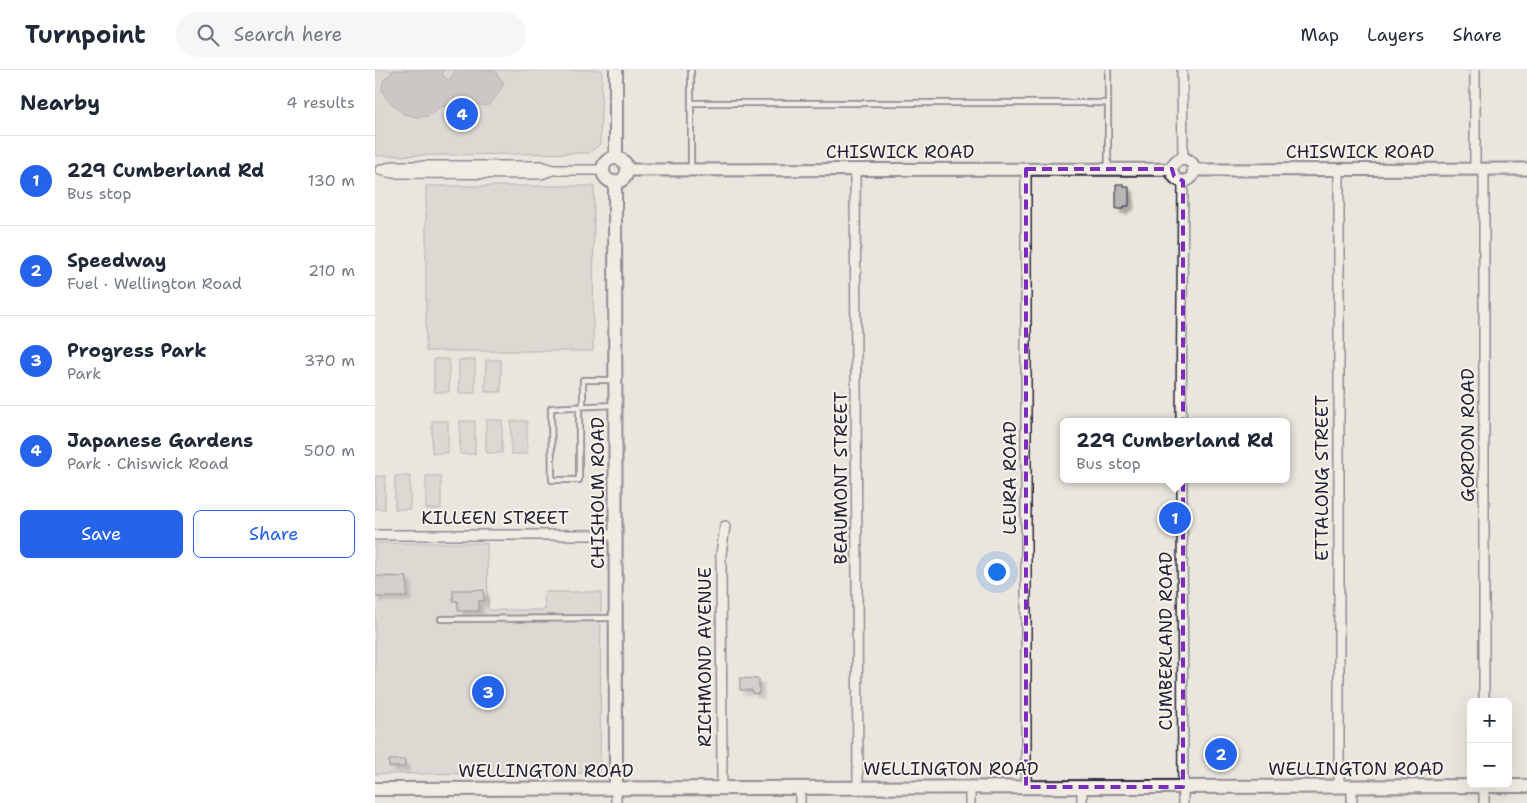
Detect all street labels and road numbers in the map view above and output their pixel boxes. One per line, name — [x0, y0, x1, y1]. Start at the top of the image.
street label: CHISWICK ROAD — [826, 140, 974, 164]
street label: CHISWICK ROAD — [1286, 140, 1434, 164]
street label: GORDON ROAD — [1456, 368, 1480, 502]
street label: BEAUMONT STREET — [829, 391, 853, 565]
street label: ETTALONG STREET — [1310, 395, 1334, 561]
street label: CHISHOLM ROAD — [586, 417, 610, 569]
street label: LEURA ROAD — [998, 421, 1022, 535]
street label: KILLEEN STREET — [421, 506, 569, 530]
street label: CUMBERLAND ROAD — [1154, 552, 1178, 730]
street label: RICHMOND AVENUE — [693, 567, 717, 747]
street label: WELLINGTON ROAD — [863, 757, 1039, 781]
street label: WELLINGTON ROAD — [1268, 757, 1444, 781]
street label: WELLINGTON ROAD — [458, 759, 634, 783]

